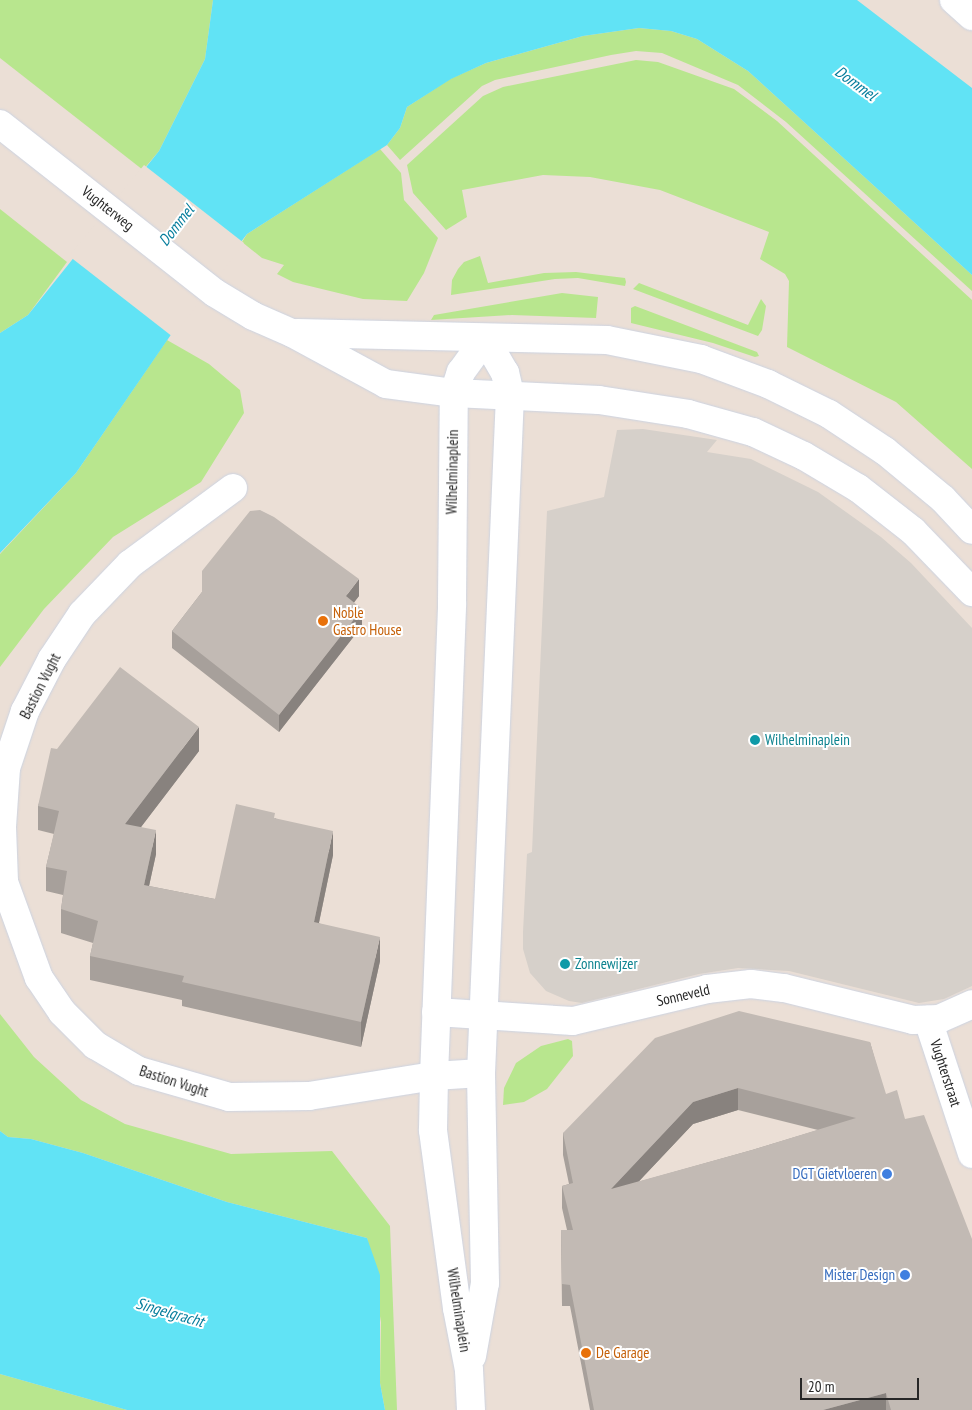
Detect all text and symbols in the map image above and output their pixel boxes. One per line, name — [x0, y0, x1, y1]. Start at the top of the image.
water label: Dommel — [832, 62, 880, 104]
street label: Vughterweg — [78, 182, 138, 234]
water label: Dommel — [154, 201, 198, 249]
street label: Wilhelminaplein — [442, 429, 462, 515]
place label: Noble Gastro House — [333, 603, 402, 638]
marker: Noble Gastro House — [317, 615, 329, 627]
street label: Bastion Vught — [16, 650, 64, 722]
place label: Wilhelminaplein — [765, 731, 850, 749]
marker: Wilhelminaplein — [749, 734, 761, 746]
place label: Zonnewijzer — [575, 955, 638, 973]
marker: Zonnewijzer — [559, 958, 571, 970]
street label: Sonneveld — [655, 980, 711, 1010]
street label: Vughterstraat — [927, 1037, 965, 1109]
street label: Bastion Vught — [137, 1061, 211, 1101]
place label: DGT Gietvloeren — [792, 1165, 877, 1183]
marker: DGT Gietvloeren — [881, 1168, 893, 1180]
place label: Mister Design — [824, 1266, 895, 1284]
street label: Wilhelminaplein — [443, 1267, 475, 1353]
marker: Mister Design — [899, 1269, 911, 1281]
water label: Singelgracht — [134, 1293, 206, 1331]
place label: De Garage — [596, 1344, 649, 1362]
marker: De Garage — [580, 1347, 592, 1359]
scale bar — [802, 1368, 921, 1400]
text: 20 m — [808, 1377, 834, 1396]

